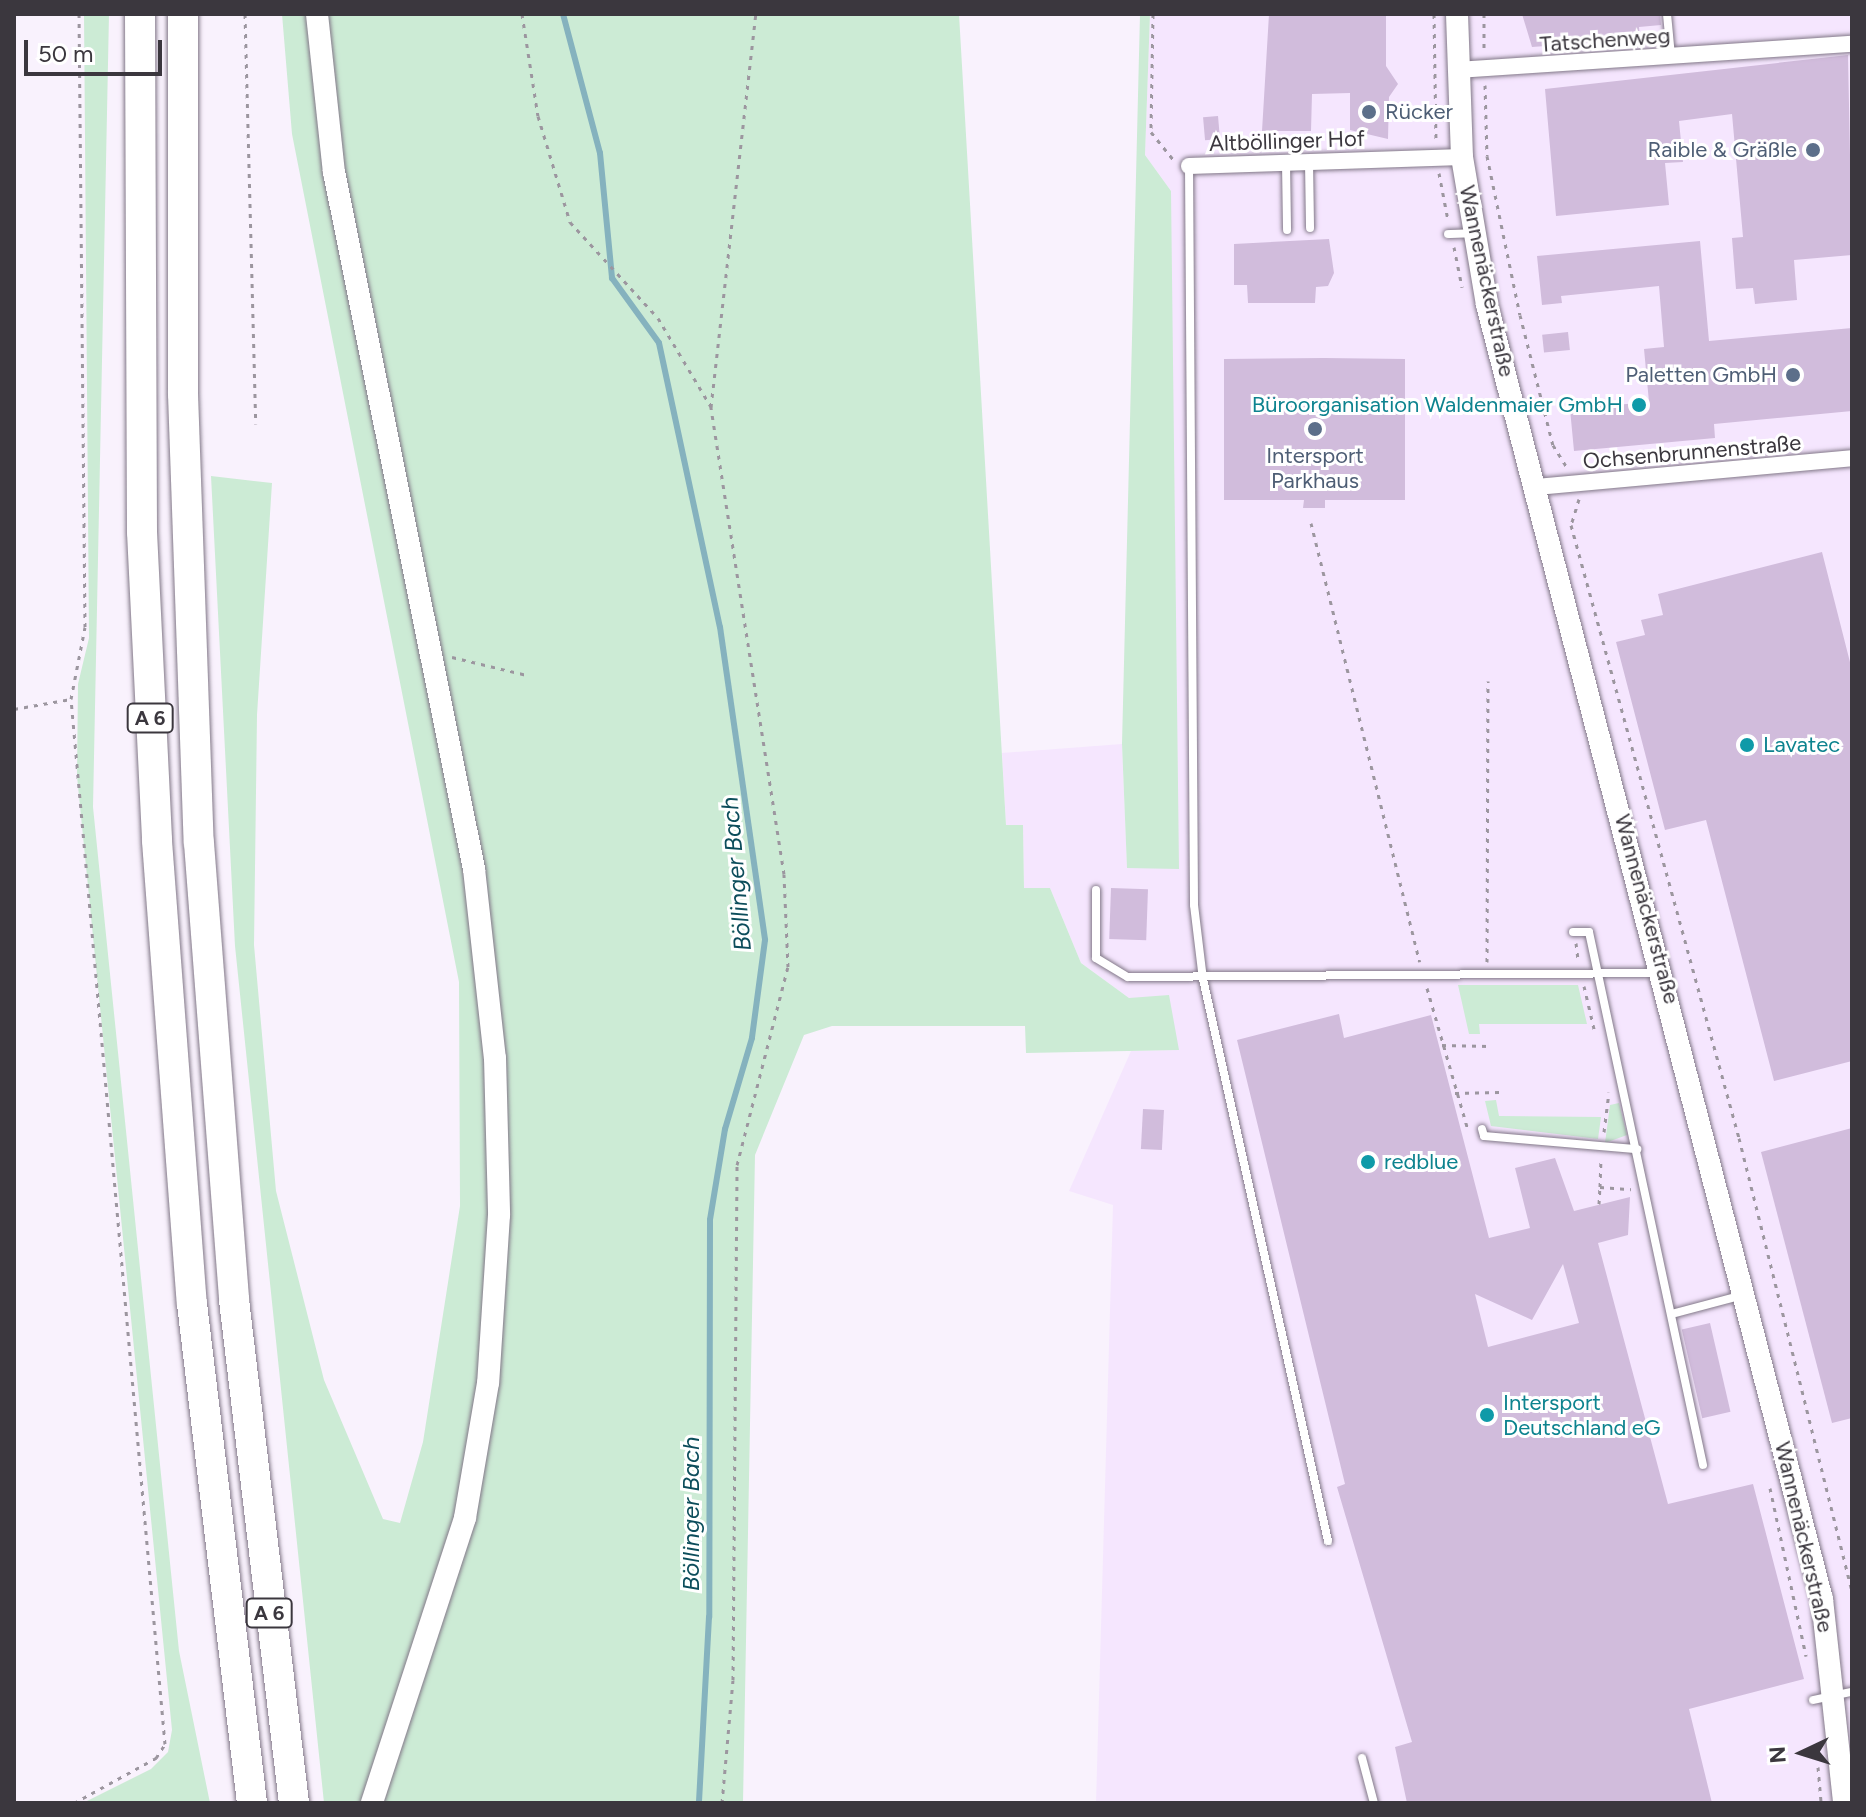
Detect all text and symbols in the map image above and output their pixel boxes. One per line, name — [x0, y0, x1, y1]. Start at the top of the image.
street label: Tatschenweg — [1539, 22, 1671, 58]
scale bar — [28, 24, 166, 74]
text: 50 m — [38, 39, 94, 68]
place label: Rücker — [1385, 99, 1453, 125]
marker: Rücker — [1360, 103, 1378, 121]
street label: Altböllinger Hof — [1209, 125, 1365, 157]
place label: Raible & Gräßle — [1648, 137, 1797, 163]
marker: Raible & Gräßle — [1804, 141, 1822, 159]
street label: Wannenäckerstraße — [1454, 183, 1520, 379]
place label: Paletten GmbH — [1625, 362, 1777, 388]
marker: Paletten GmbH — [1784, 366, 1802, 384]
place label: Büroorganisation Waldenmaier GmbH — [1252, 392, 1623, 418]
marker: Büroorganisation Waldenmaier GmbH — [1630, 396, 1648, 414]
marker: Intersport Parkhaus — [1306, 420, 1324, 438]
street label: Ochsenbrunnenstraße — [1582, 429, 1802, 475]
place label: Intersport Parkhaus — [1266, 442, 1364, 494]
road number: A 6 — [126, 702, 174, 734]
place label: Lavatec — [1763, 732, 1840, 758]
marker: Lavatec — [1738, 736, 1756, 754]
water label: Böllinger Bach — [715, 796, 757, 952]
street label: Wannenäckerstraße — [1609, 811, 1685, 1007]
place label: redblue — [1384, 1149, 1458, 1175]
marker: redblue — [1359, 1153, 1377, 1171]
place label: Intersport Deutschland eG — [1503, 1389, 1661, 1440]
marker: Intersport Deutschland eG — [1478, 1406, 1496, 1424]
water label: Böllinger Bach — [677, 1437, 705, 1591]
street label: Wannenäckerstraße — [1769, 1439, 1839, 1635]
road number: A 6 — [245, 1597, 293, 1629]
north arrow — [1762, 1713, 1842, 1793]
text: N — [1763, 1745, 1792, 1764]

